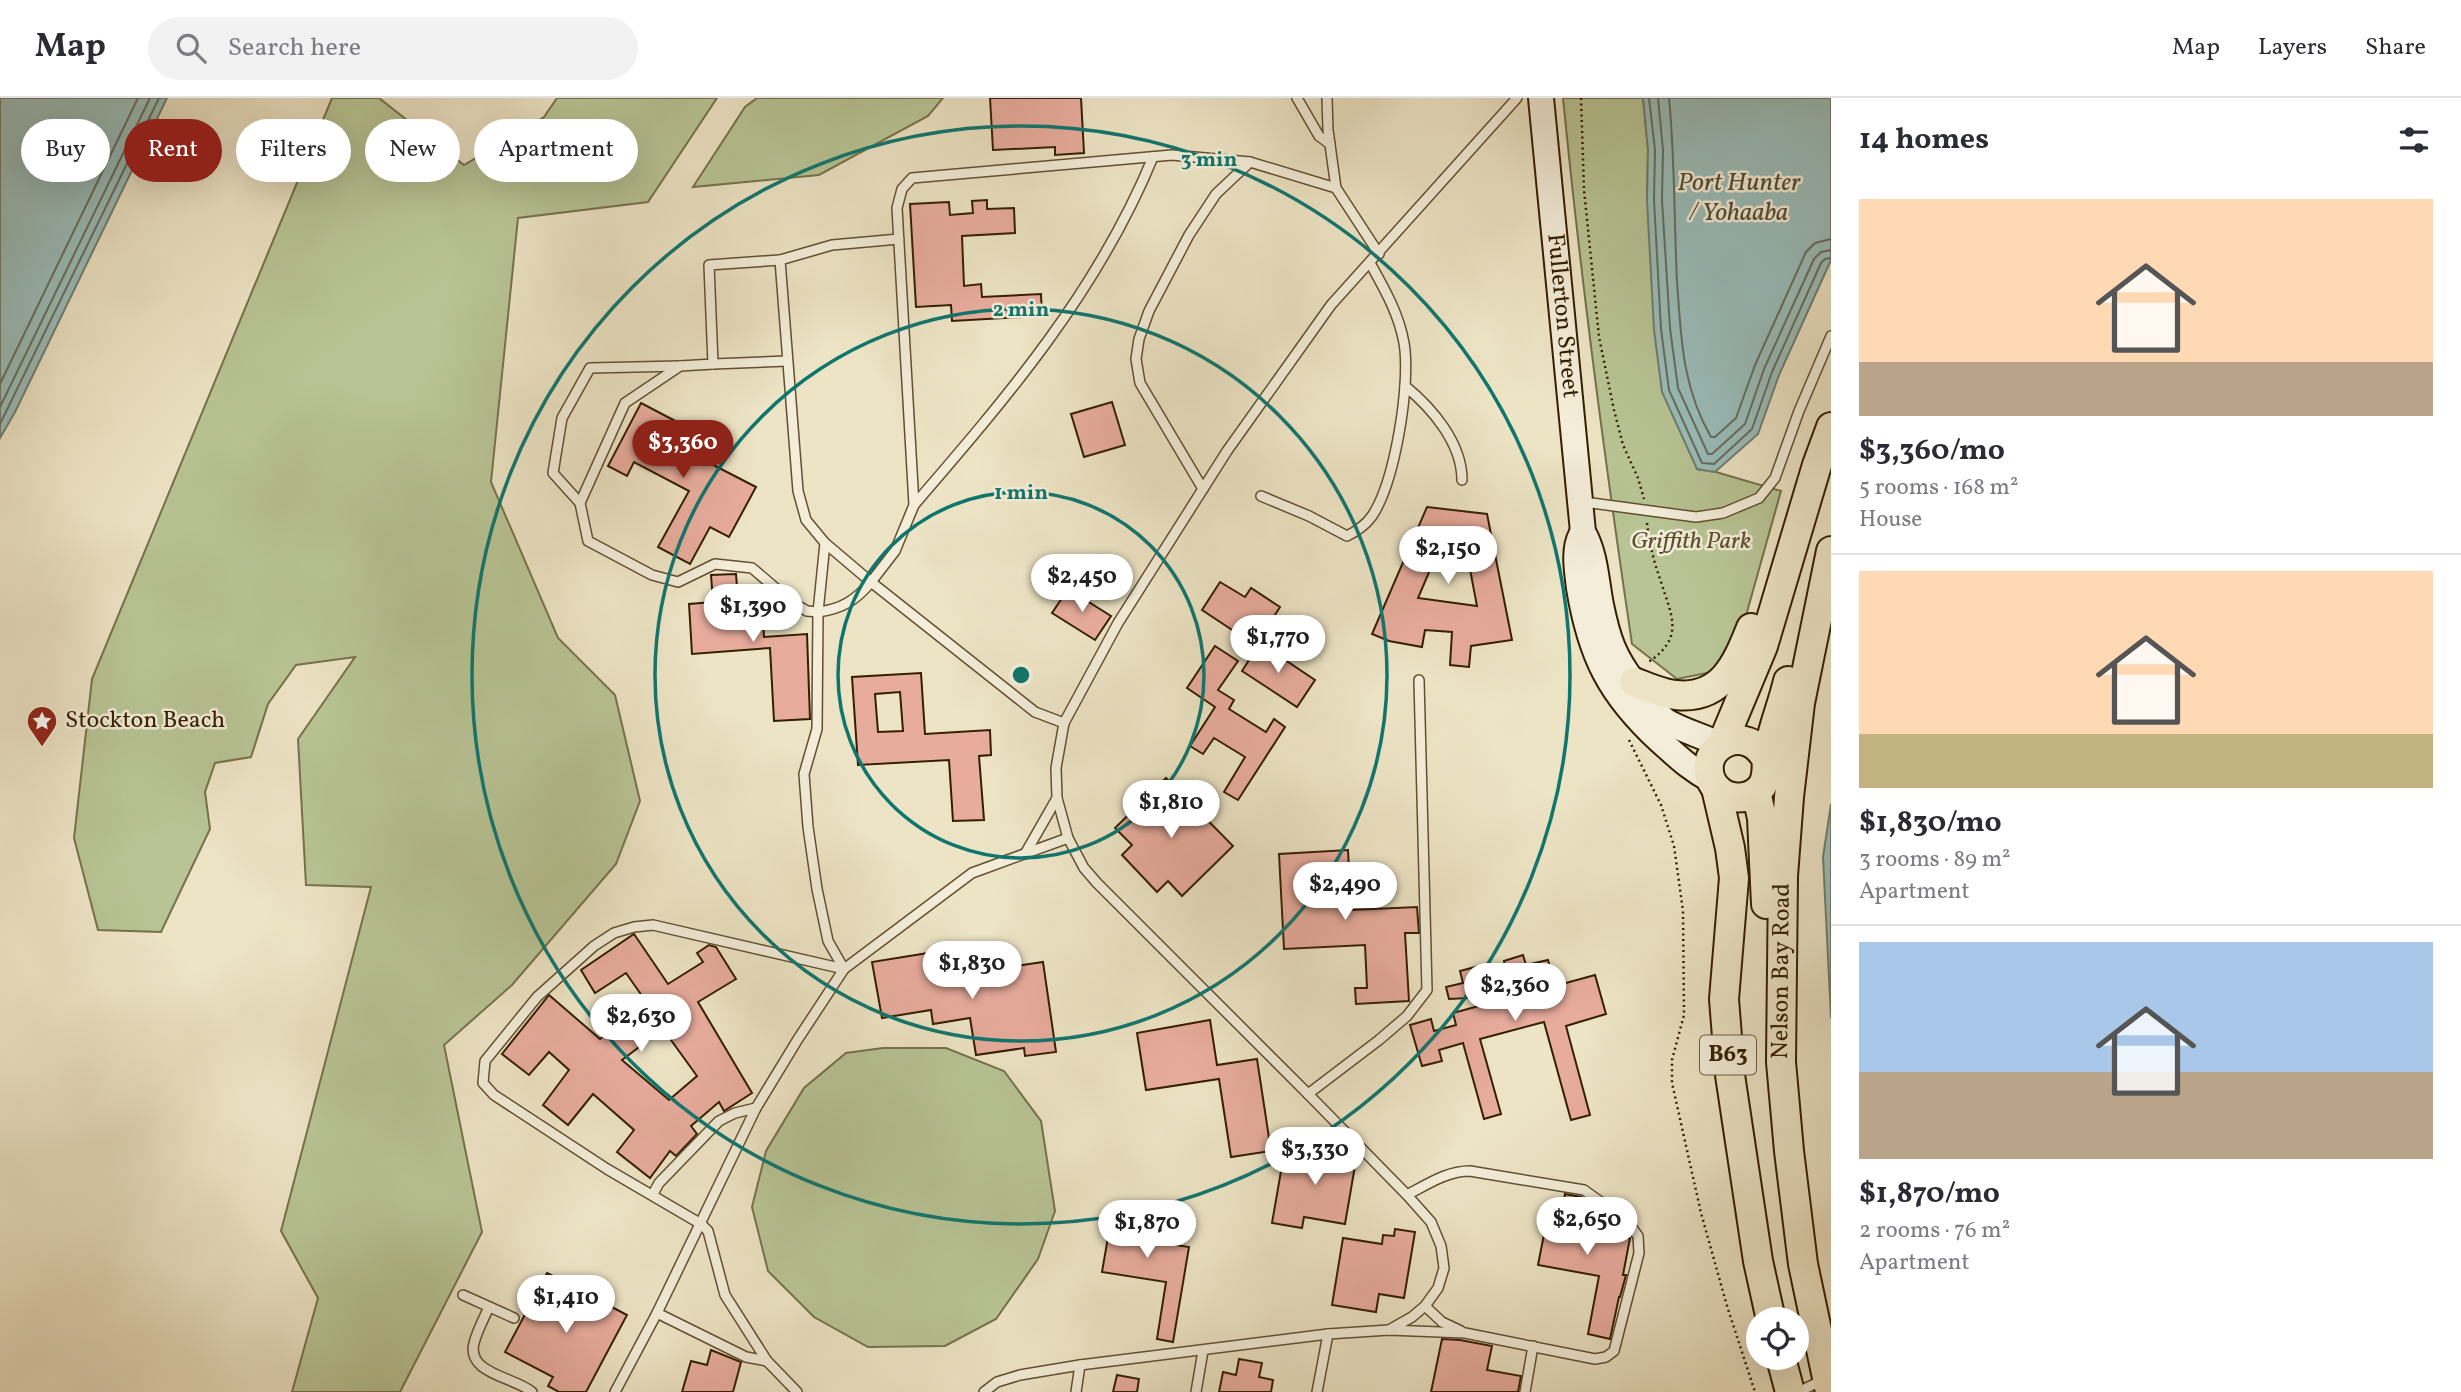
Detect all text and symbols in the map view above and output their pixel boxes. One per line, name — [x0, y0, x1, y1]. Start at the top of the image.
search box — [148, 17, 638, 80]
text: Map — [35, 25, 106, 71]
icon: search — [172, 29, 210, 67]
text: Search here — [228, 30, 361, 66]
text: Map — [2172, 31, 2220, 65]
text: Layers — [2258, 31, 2327, 65]
text: Share — [2365, 31, 2426, 65]
chip: Buy — [21, 119, 110, 182]
chip: Rent — [124, 119, 222, 182]
chip: Filters — [236, 119, 351, 182]
chip: New — [365, 119, 460, 182]
chip: Apartment — [474, 119, 638, 182]
text: 14 homes — [1859, 119, 1989, 161]
icon: filters — [2395, 121, 2433, 159]
text: 3 min — [1181, 146, 1237, 175]
water label: Port Hunter / Yohaaba — [1677, 165, 1801, 231]
street label: Fullerton Street — [1537, 232, 1587, 400]
icon: home — [2083, 245, 2209, 371]
text: 2 min — [993, 296, 1049, 325]
pin: $3,360 — [626, 420, 740, 480]
text: $3,360 — [648, 427, 718, 459]
text: $3,360/mo — [1859, 430, 2005, 472]
text: 5 rooms · 168 m² — [1859, 472, 2018, 504]
text: 1 min — [994, 479, 1048, 508]
text: House — [1859, 504, 1922, 536]
park label: Griffith Park — [1631, 525, 1751, 559]
pin: $2,150 — [1391, 526, 1505, 586]
text: $2,150 — [1415, 533, 1481, 565]
pin: $2,450 — [1025, 554, 1139, 614]
text: $2,450 — [1047, 561, 1117, 593]
pin: $1,390 — [696, 584, 810, 644]
text: $1,390 — [720, 591, 786, 623]
pin: $1,770 — [1221, 616, 1335, 675]
icon: home — [2083, 617, 2209, 743]
text: $1,770 — [1246, 622, 1310, 654]
centre of rings — [1009, 663, 1033, 687]
place icon: Stockton Beach — [25, 704, 59, 748]
place label: Stockton Beach — [65, 704, 225, 738]
pin: $1,810 — [1114, 780, 1228, 840]
text: $1,810 — [1139, 787, 1203, 819]
text: $1,830/mo — [1859, 802, 2002, 844]
text: 3 rooms · 89 m² — [1859, 844, 2011, 876]
pin: $2,490 — [1288, 862, 1402, 922]
text: $2,490 — [1309, 869, 1381, 901]
text: Apartment — [1859, 876, 1970, 908]
street label: Nelson Bay Road — [1764, 883, 1800, 1059]
pin: $1,830 — [915, 942, 1029, 1001]
text: $1,830 — [939, 948, 1005, 980]
pin: $2,360 — [1458, 964, 1572, 1023]
text: $2,360 — [1480, 970, 1550, 1002]
icon: home — [2083, 988, 2209, 1114]
pin: $2,630 — [584, 995, 698, 1054]
text: $2,630 — [606, 1001, 676, 1033]
road number: B63 — [1700, 1036, 1756, 1074]
pin: $3,330 — [1258, 1128, 1372, 1187]
text: $3,330 — [1281, 1134, 1349, 1166]
text: $1,870/mo — [1859, 1173, 2000, 1215]
pin: $2,650 — [1530, 1198, 1644, 1257]
pin: $1,870 — [1090, 1200, 1204, 1260]
text: $2,650 — [1552, 1204, 1622, 1236]
text: $1,870 — [1114, 1207, 1180, 1239]
text: 2 rooms · 76 m² — [1859, 1215, 2010, 1247]
text: Apartment — [1859, 1247, 1970, 1279]
pin: $1,410 — [509, 1276, 623, 1335]
text: $1,410 — [533, 1282, 599, 1314]
map controls — [1746, 1307, 1809, 1370]
button: locate — [1746, 1307, 1809, 1370]

